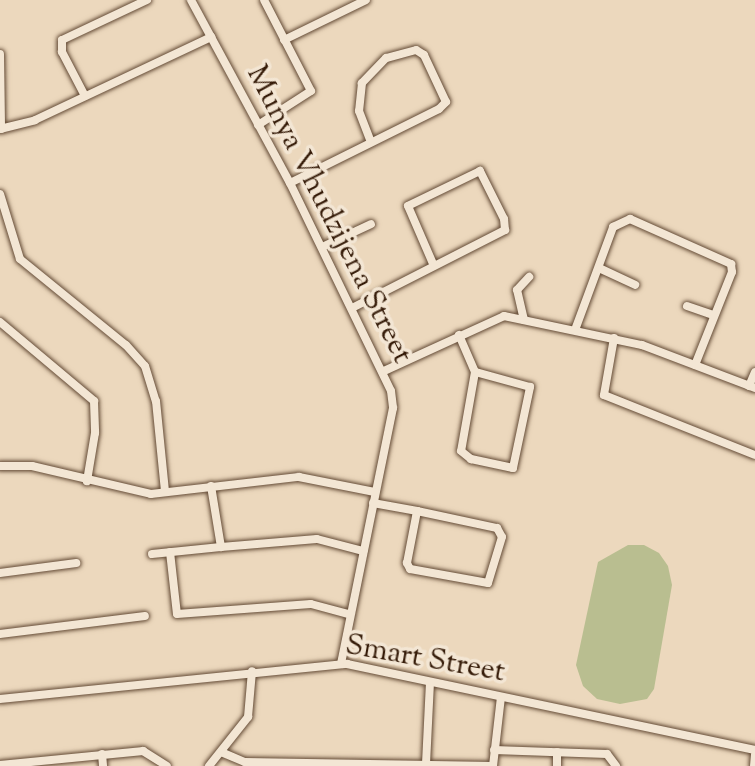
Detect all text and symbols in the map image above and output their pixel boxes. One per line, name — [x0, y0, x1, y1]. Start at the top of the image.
street label: Munya Vhudzijena Street — [237, 60, 419, 370]
street label: Smart Street — [342, 628, 508, 692]

